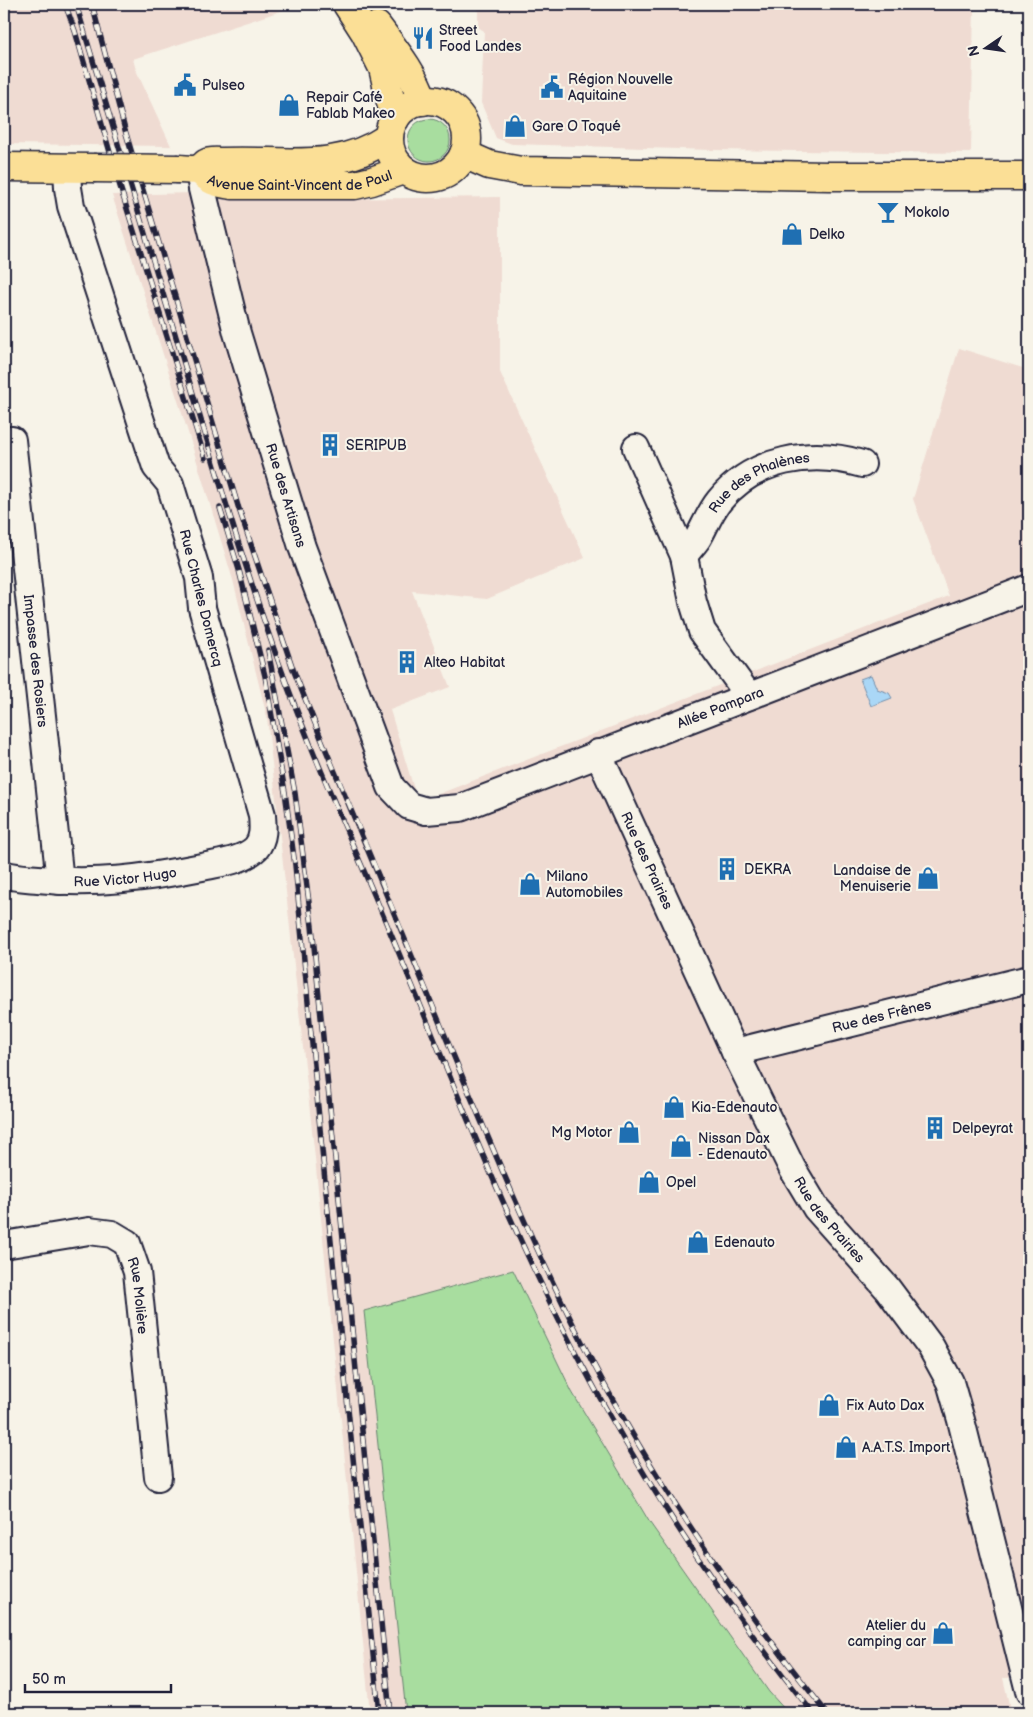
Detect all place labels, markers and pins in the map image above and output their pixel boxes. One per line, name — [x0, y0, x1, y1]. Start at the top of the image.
place label: Street Food Landes — [439, 22, 521, 55]
restaurant icon: Street Food Landes — [410, 25, 436, 51]
place label: Région Nouvelle Aquitaine — [568, 71, 673, 104]
public building icon: Pulseo — [172, 72, 198, 98]
public building icon: Région Nouvelle Aquitaine — [539, 74, 565, 100]
place label: Pulseo — [202, 77, 245, 94]
place label: Repair Café Fablab Makeo — [306, 89, 395, 122]
shop icon: Repair Café Fablab Makeo — [276, 92, 302, 118]
shop icon: Gare O Toqué — [502, 113, 528, 139]
place label: Gare O Toqué — [532, 118, 621, 135]
bar icon: Mokolo — [875, 199, 901, 225]
place label: Mokolo — [904, 204, 950, 221]
shop icon: Delko — [779, 221, 805, 247]
place label: Delko — [809, 226, 845, 243]
building icon: SERIPUB — [317, 432, 343, 458]
place label: SERIPUB — [346, 437, 407, 454]
building icon: Alteo Habitat — [394, 649, 420, 675]
place label: Alteo Habitat — [424, 654, 506, 671]
building icon: DEKRA — [714, 856, 740, 882]
place label: DEKRA — [744, 861, 791, 878]
place label: Landaise de Menuiserie — [833, 862, 911, 895]
shop icon: Landaise de Menuiserie — [915, 865, 941, 891]
place label: Milano Automobiles — [546, 868, 623, 901]
shop icon: Milano Automobiles — [517, 871, 543, 897]
shop icon: Kia-Edenauto — [661, 1094, 687, 1120]
place label: Kia-Edenauto — [691, 1099, 777, 1116]
building icon: Delpeyrat — [922, 1115, 948, 1141]
shop icon: Mg Motor — [616, 1119, 642, 1145]
place label: Delpeyrat — [952, 1120, 1014, 1137]
place label: Mg Motor — [551, 1124, 613, 1141]
place label: Nissan Dax - Edenauto — [698, 1130, 770, 1163]
shop icon: Nissan Dax - Edenauto — [668, 1133, 694, 1159]
shop icon: Opel — [636, 1169, 662, 1195]
place label: Opel — [666, 1174, 696, 1191]
shop icon: Edenauto — [685, 1229, 711, 1255]
place label: Edenauto — [714, 1234, 775, 1251]
shop icon: Fix Auto Dax — [816, 1392, 842, 1418]
place label: Fix Auto Dax — [846, 1397, 925, 1414]
shop icon: A.A.T.S. Import — [833, 1434, 859, 1460]
place label: A.A.T.S. Import — [862, 1439, 951, 1456]
place label: Atelier du camping car — [847, 1617, 927, 1650]
shop icon: Atelier du camping car — [930, 1620, 956, 1646]

